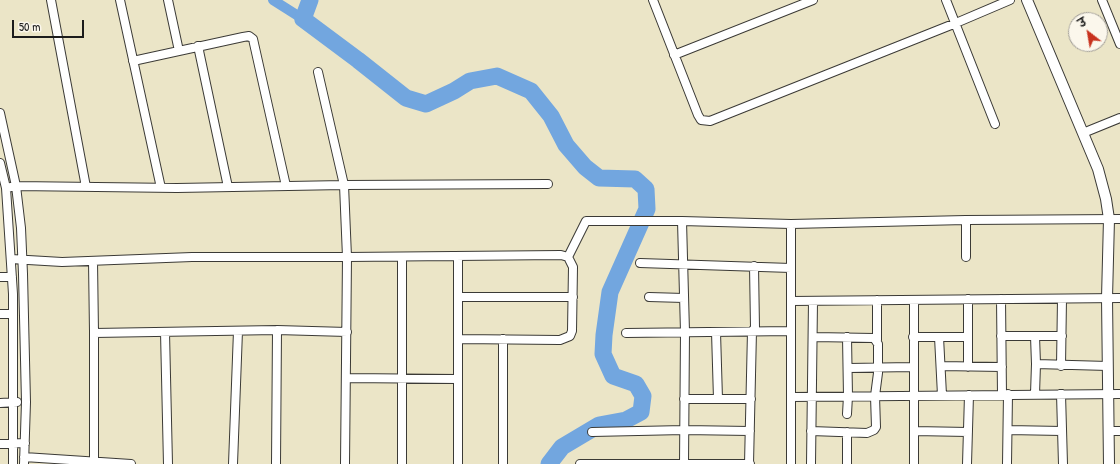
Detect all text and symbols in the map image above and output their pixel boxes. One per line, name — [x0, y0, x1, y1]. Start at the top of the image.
scale bar — [14, 12, 86, 38]
north arrow — [1068, 12, 1108, 52]
text: उ — [1076, 15, 1089, 30]
text: 50 m — [19, 18, 40, 35]

